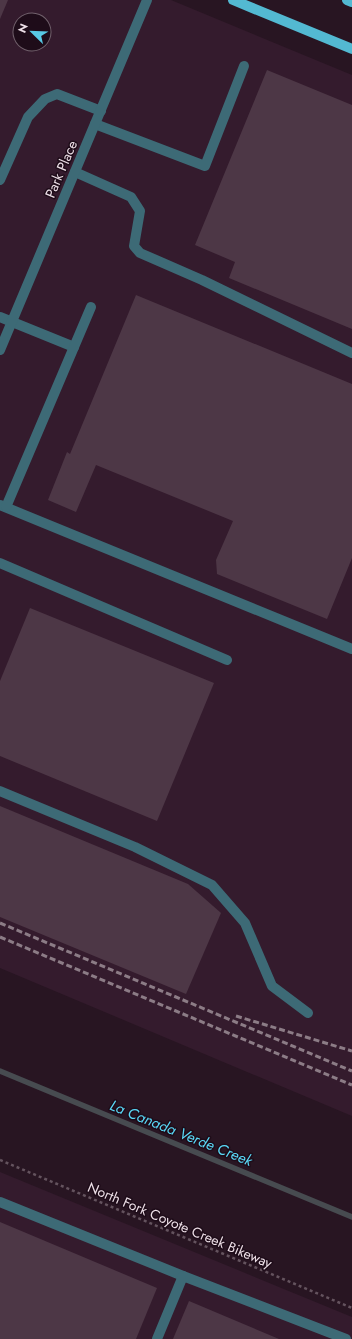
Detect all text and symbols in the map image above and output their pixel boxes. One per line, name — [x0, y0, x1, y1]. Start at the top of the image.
north arrow — [12, 12, 52, 52]
text: N — [14, 21, 32, 35]
street label: Park Place — [40, 137, 82, 201]
water label: La Canada Verde Creek — [106, 1094, 256, 1172]
street label: North Fork Coyote Creek Bikeway — [85, 1177, 276, 1273]

